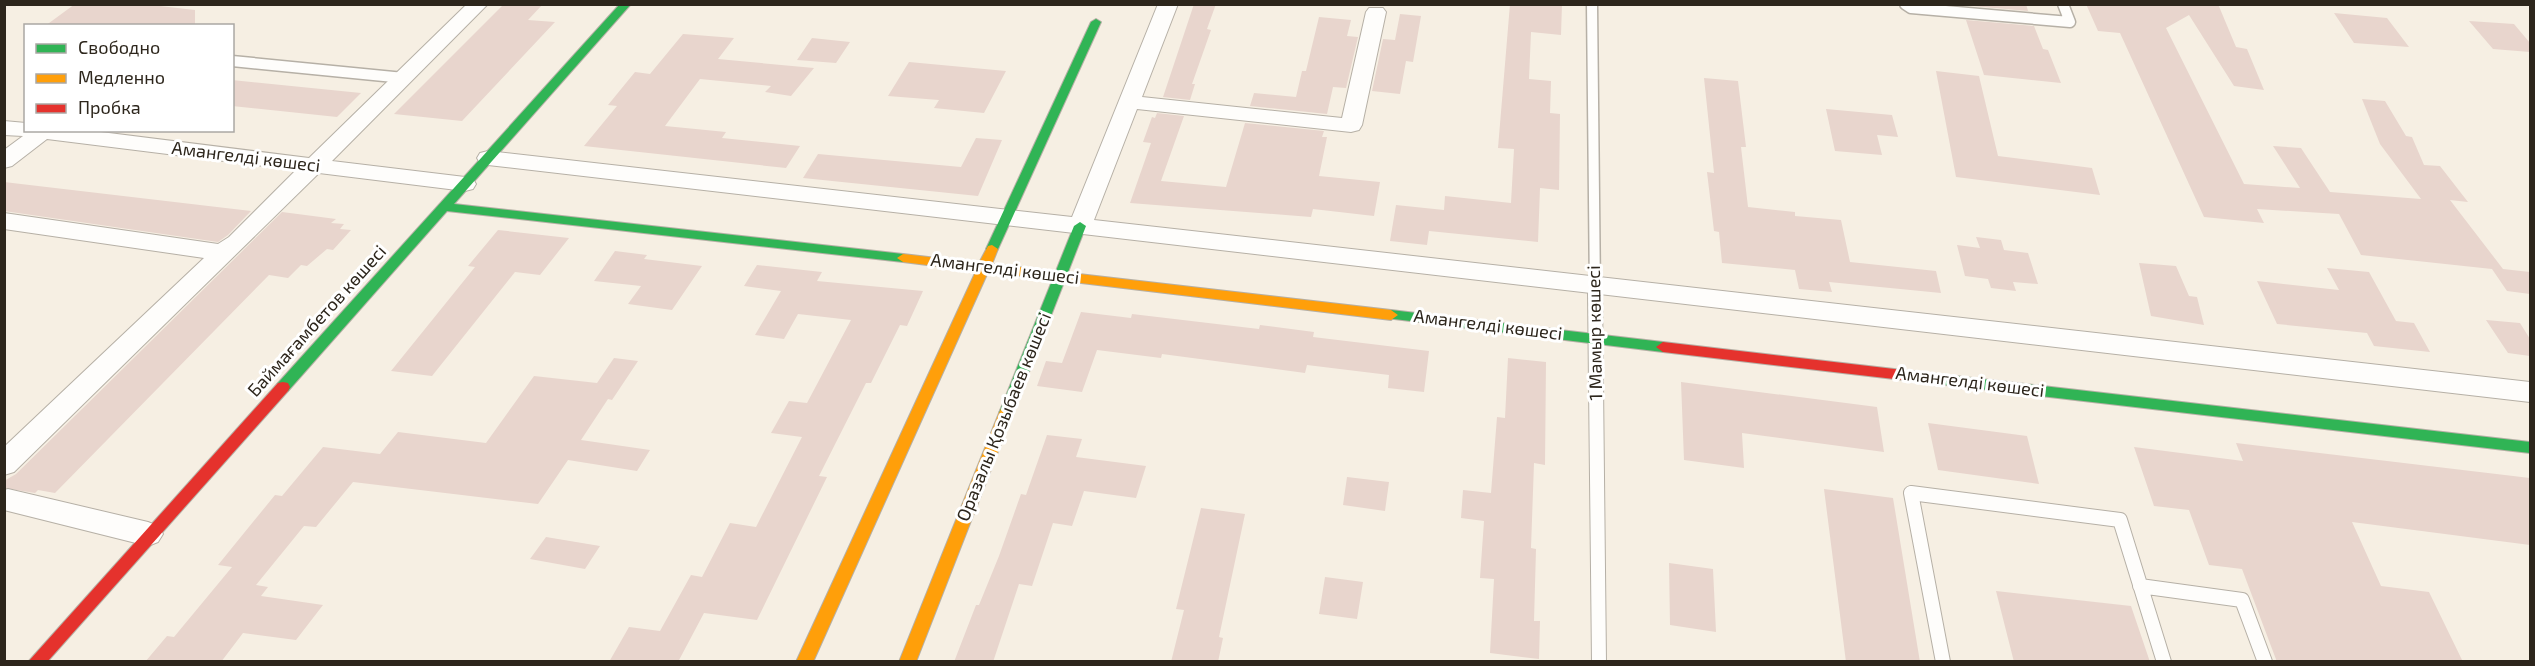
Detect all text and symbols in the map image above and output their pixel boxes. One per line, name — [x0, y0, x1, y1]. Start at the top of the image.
legend — [24, 24, 234, 132]
text: Свободно — [78, 36, 160, 58]
text: Медленно — [78, 66, 165, 88]
text: Пробка — [78, 96, 141, 118]
street label: Амангелді көшесі — [171, 136, 322, 176]
street label: Баймағамбетов көшесі — [242, 240, 390, 401]
street label: Амангелді көшесі — [930, 248, 1081, 288]
street label: 1 Мамыр көшесі — [1582, 265, 1606, 401]
street label: Амангелді көшесі — [1413, 304, 1564, 344]
street label: Оразалы Қозыбаев көшесі — [951, 309, 1055, 524]
street label: Амангелді көшесі — [1895, 361, 2046, 401]

